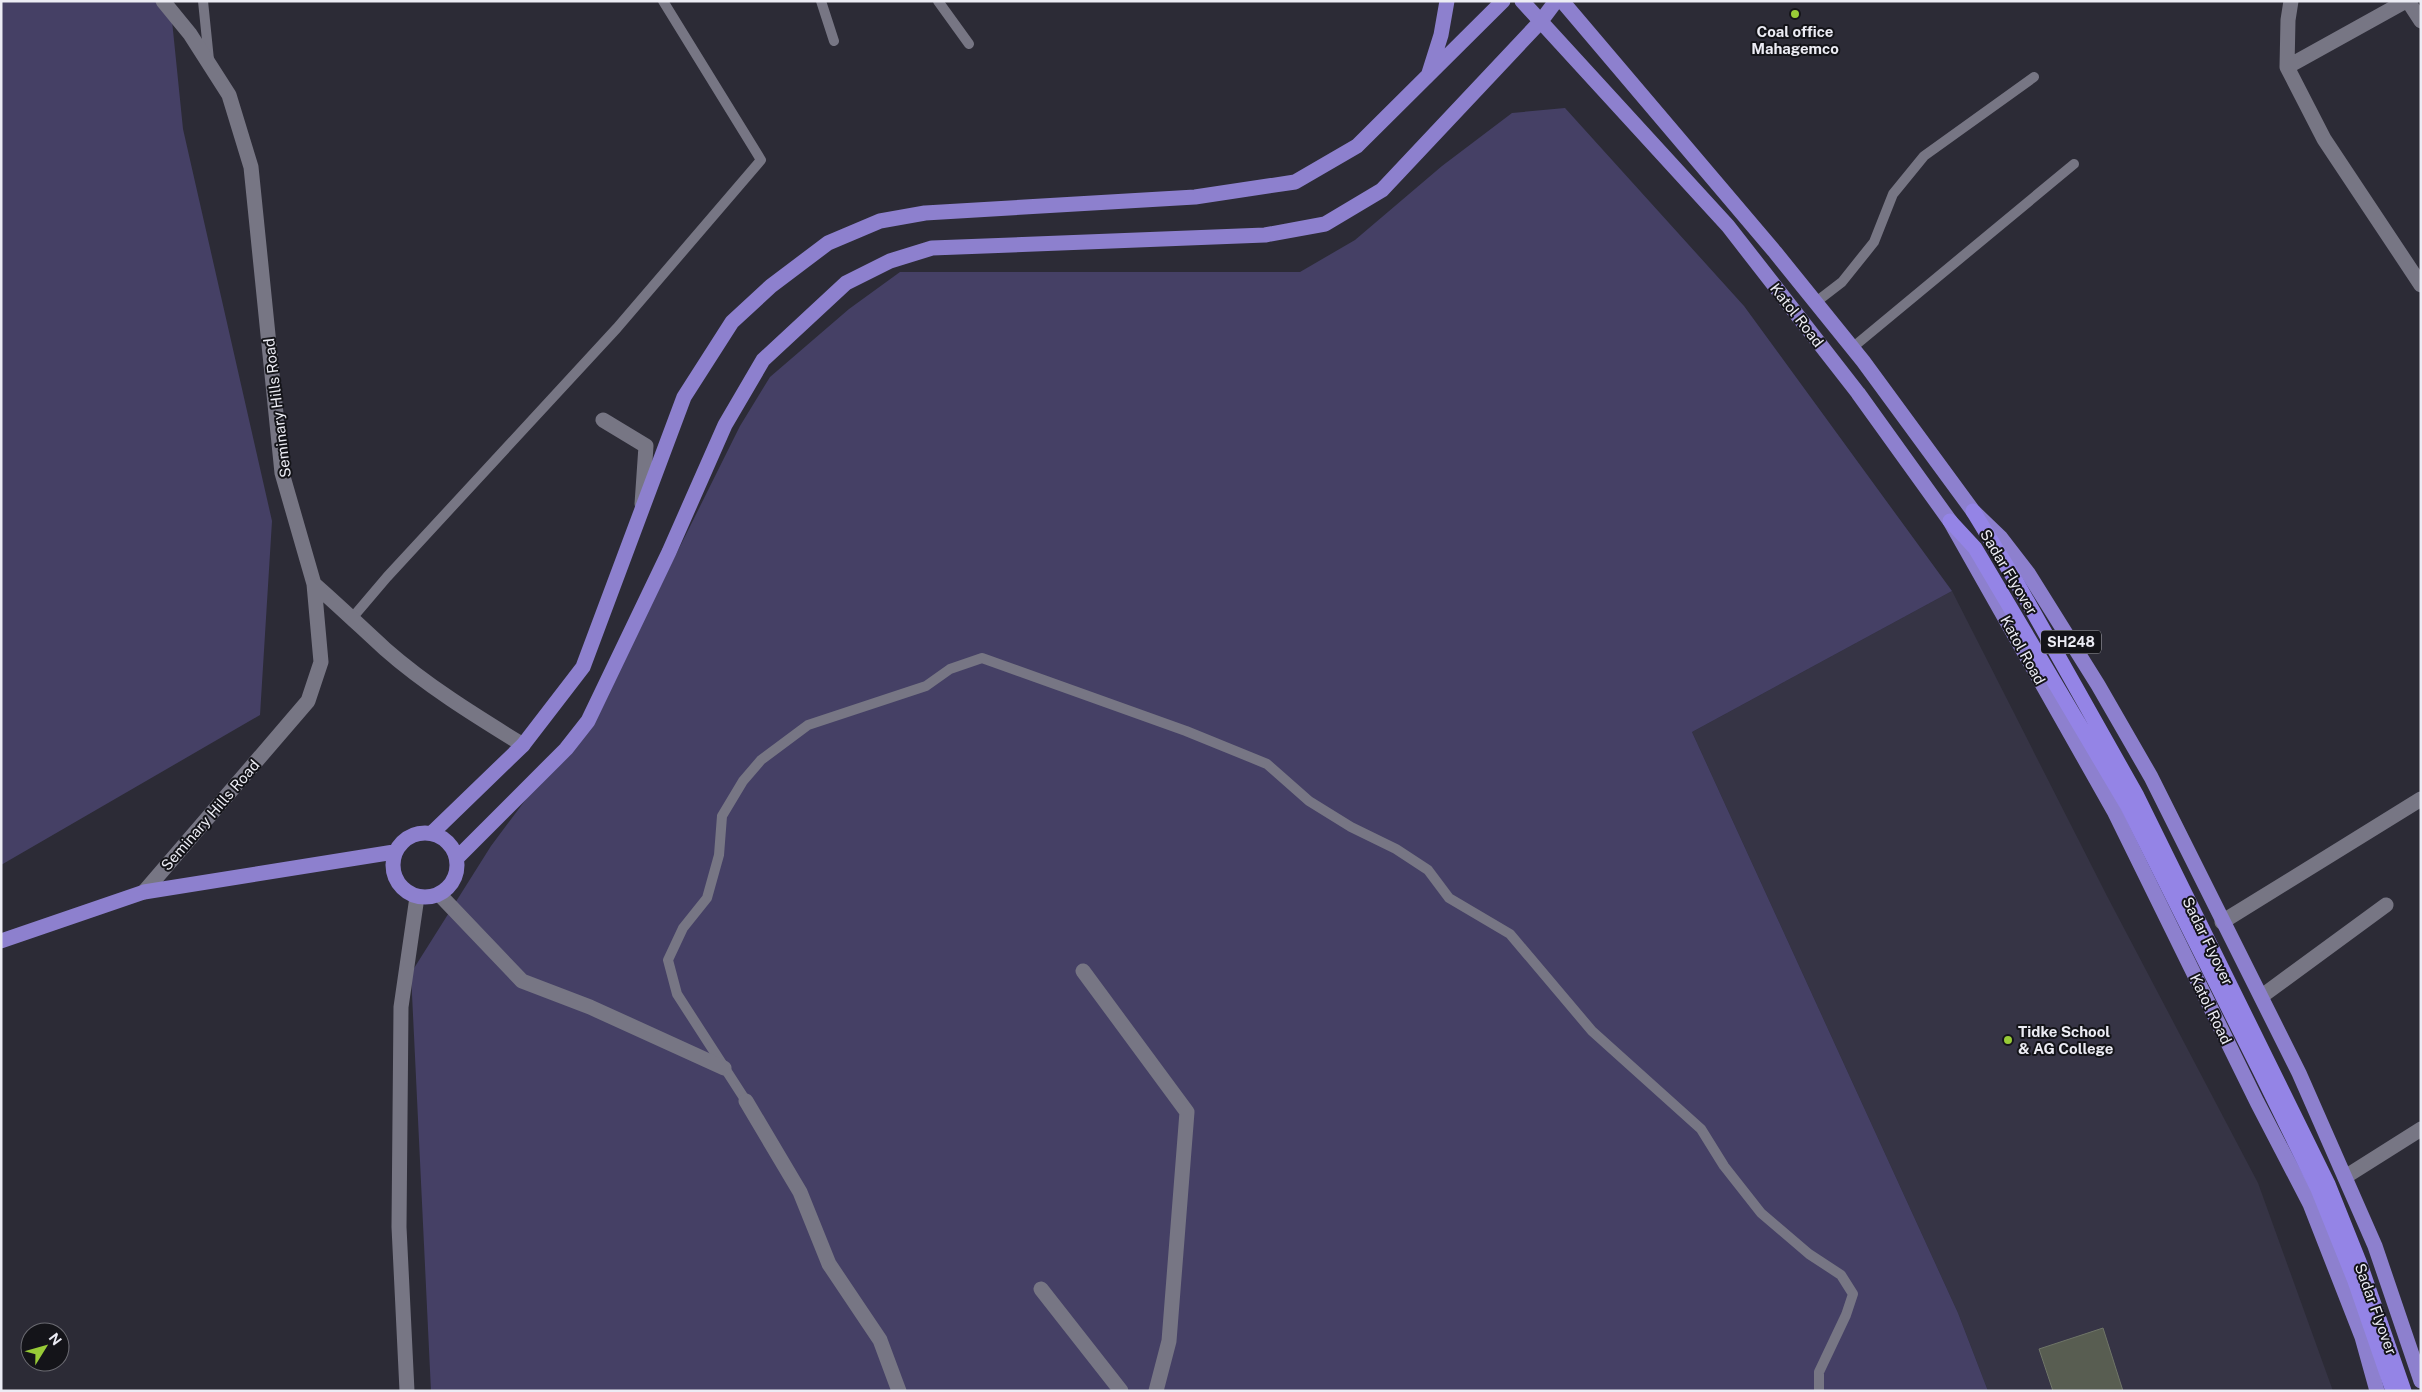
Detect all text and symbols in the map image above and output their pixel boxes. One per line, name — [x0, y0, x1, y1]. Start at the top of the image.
marker: Coal office Mahagemco — [1789, 8, 1801, 20]
place label: Coal office Mahagemco — [1751, 23, 1839, 57]
street label: Katol Road — [1767, 280, 1827, 350]
street label: Seminary Hills Road — [260, 337, 294, 479]
street label: Sadar Flyover — [1977, 526, 2041, 618]
street label: Katol Road — [1997, 613, 2049, 687]
road number: SH248 — [2041, 630, 2101, 654]
street label: Seminary Hills Road — [157, 756, 263, 874]
street label: Sadar Flyover — [2179, 894, 2237, 988]
street label: Katol Road — [2187, 971, 2235, 1047]
place label: Tidke School & AG College — [2018, 1023, 2113, 1057]
marker: Tidke School & AG College — [2002, 1034, 2014, 1046]
street label: Sadar Flyover — [2352, 1261, 2400, 1357]
north arrow — [20, 1322, 70, 1372]
text: N — [46, 1330, 65, 1348]

